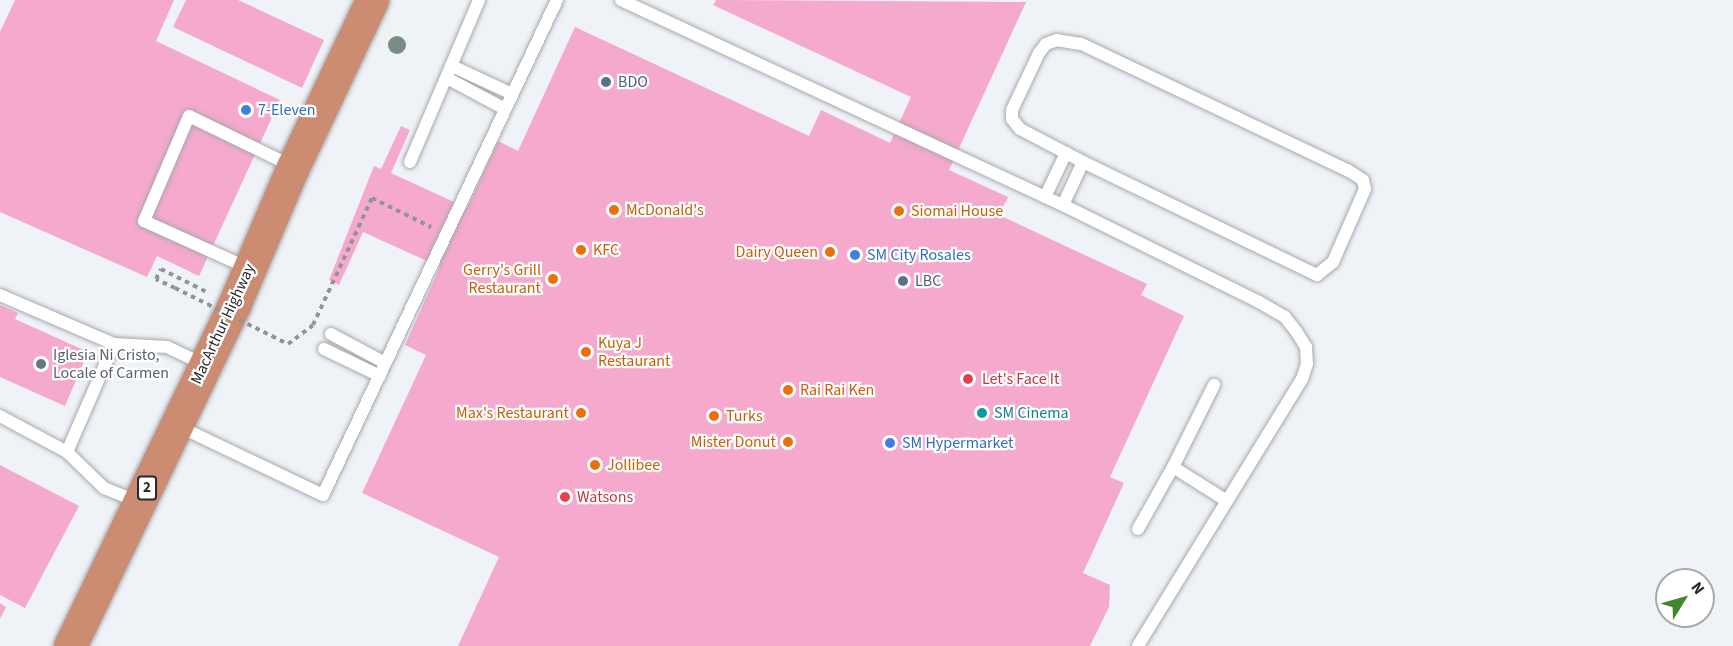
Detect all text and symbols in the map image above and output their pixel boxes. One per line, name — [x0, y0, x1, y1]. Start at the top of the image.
place label: BDO — [618, 72, 648, 92]
marker: BDO — [599, 75, 613, 89]
place label: 7-Eleven — [258, 100, 316, 120]
marker: 7-Eleven — [239, 103, 253, 117]
place label: McDonald's — [626, 200, 704, 220]
place label: Siomai House — [911, 201, 1003, 221]
marker: McDonald's — [607, 203, 621, 217]
marker: Siomai House — [892, 204, 906, 218]
place label: KFC — [593, 240, 619, 260]
place label: Dairy Queen — [736, 242, 818, 262]
marker: KFC — [574, 243, 588, 257]
marker: Dairy Queen — [823, 245, 837, 259]
place label: SM City Rosales — [867, 245, 971, 265]
marker: SM City Rosales — [848, 248, 862, 262]
place label: Gerry's Grill Restaurant — [463, 260, 541, 298]
street label: MacArthur Highway — [187, 261, 259, 387]
place label: LBC — [915, 271, 941, 291]
marker: Gerry's Grill Restaurant — [546, 272, 560, 286]
marker: LBC — [896, 274, 910, 288]
place label: Kuya J Restaurant — [598, 333, 670, 371]
place label: Iglesia Ni Cristo, Locale of Carmen — [53, 345, 169, 383]
marker: Kuya J Restaurant — [579, 345, 593, 359]
marker: Iglesia Ni Cristo, Locale of Carmen — [34, 357, 48, 371]
place label: Let's Face It — [982, 369, 1059, 389]
marker: Let's Face It — [959, 370, 977, 388]
place label: Rai Rai Ken — [800, 380, 874, 400]
marker: Rai Rai Ken — [781, 383, 795, 397]
place label: Max's Restaurant — [456, 403, 569, 423]
place label: SM Cinema — [994, 403, 1068, 423]
marker: Max's Restaurant — [574, 406, 588, 420]
place label: Turks — [726, 406, 763, 426]
marker: SM Cinema — [975, 406, 989, 420]
marker: Turks — [707, 409, 721, 423]
place label: Mister Donut — [691, 432, 776, 452]
place label: SM Hypermarket — [902, 433, 1013, 453]
marker: Mister Donut — [781, 435, 795, 449]
marker: SM Hypermarket — [883, 436, 897, 450]
place label: Jollibee — [607, 455, 660, 475]
marker: Jollibee — [588, 458, 602, 472]
road number: 2 — [136, 476, 158, 500]
place label: Watsons — [577, 487, 633, 507]
marker: Watsons — [558, 490, 572, 504]
north arrow — [1655, 568, 1715, 628]
text: N — [1686, 577, 1710, 599]

